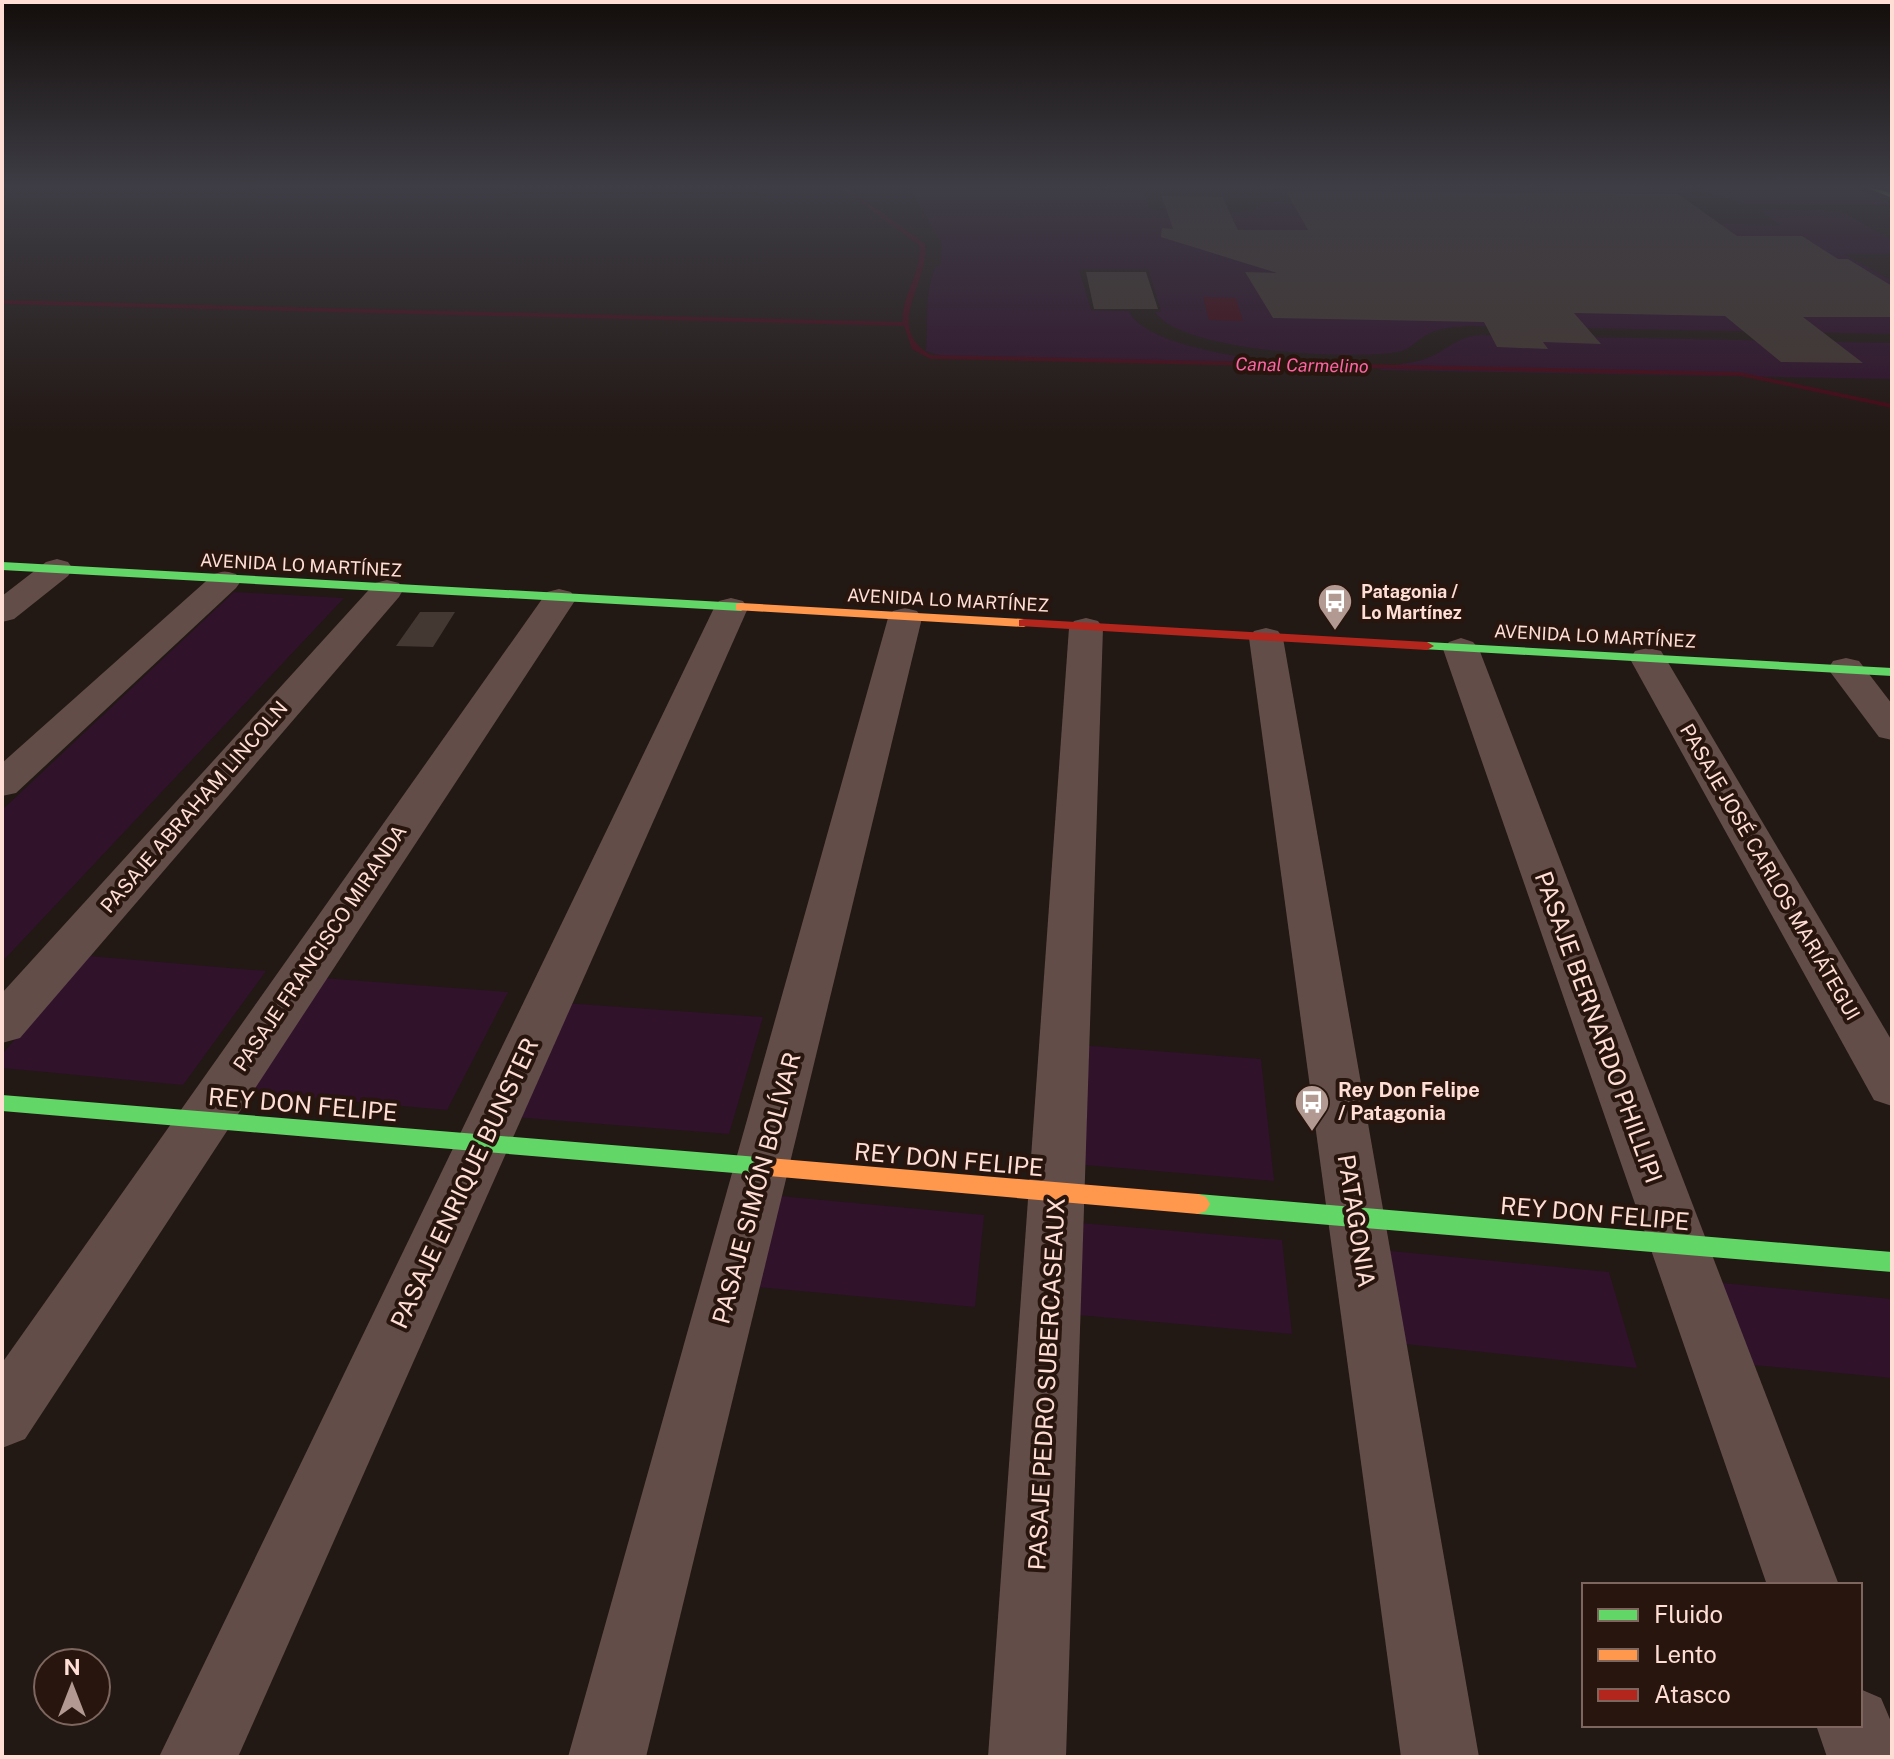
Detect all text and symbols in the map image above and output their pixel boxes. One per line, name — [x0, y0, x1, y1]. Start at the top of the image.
water label: Canal Carmelino — [1235, 353, 1369, 377]
street label: AVENIDA LO MARTÍNEZ — [199, 548, 403, 581]
place label: Patagonia / Lo Martínez — [1361, 581, 1462, 623]
bus stop icon: Patagonia / Lo Martínez — [1316, 582, 1354, 632]
street label: AVENIDA LO MARTÍNEZ — [846, 583, 1050, 616]
street label: AVENIDA LO MARTÍNEZ — [1493, 619, 1697, 652]
street label: PASAJE ABRAHAM LINCOLN — [95, 696, 293, 918]
street label: PASAJE JOSÉ CARLOS MARIÁTEGUI — [1675, 719, 1866, 1024]
street label: PASAJE FRANCISCO MIRANDA — [228, 820, 412, 1076]
street label: PASAJE BERNARDO PHILLIPI — [1529, 867, 1669, 1187]
street label: PASAJE ENRIQUE BUNSTER — [384, 1033, 544, 1333]
street label: PASAJE SIMÓN BOLÍVAR — [706, 1049, 806, 1327]
place label: Rey Don Felipe / Patagonia — [1338, 1078, 1480, 1125]
street label: REY DON FELIPE — [207, 1082, 399, 1126]
bus stop icon: Rey Don Felipe / Patagonia — [1293, 1083, 1331, 1133]
street label: REY DON FELIPE — [853, 1137, 1045, 1181]
street label: PATAGONIA — [1333, 1153, 1381, 1289]
street label: REY DON FELIPE — [1499, 1191, 1691, 1235]
street label: PASAJE PEDRO SUBERCASEAUX — [1022, 1197, 1070, 1571]
legend — [1582, 1583, 1862, 1727]
text: Fluido — [1654, 1600, 1723, 1628]
text: Lento — [1654, 1640, 1717, 1668]
north arrow — [32, 1647, 112, 1727]
text: N — [63, 1654, 81, 1680]
text: Atasco — [1654, 1680, 1731, 1708]

